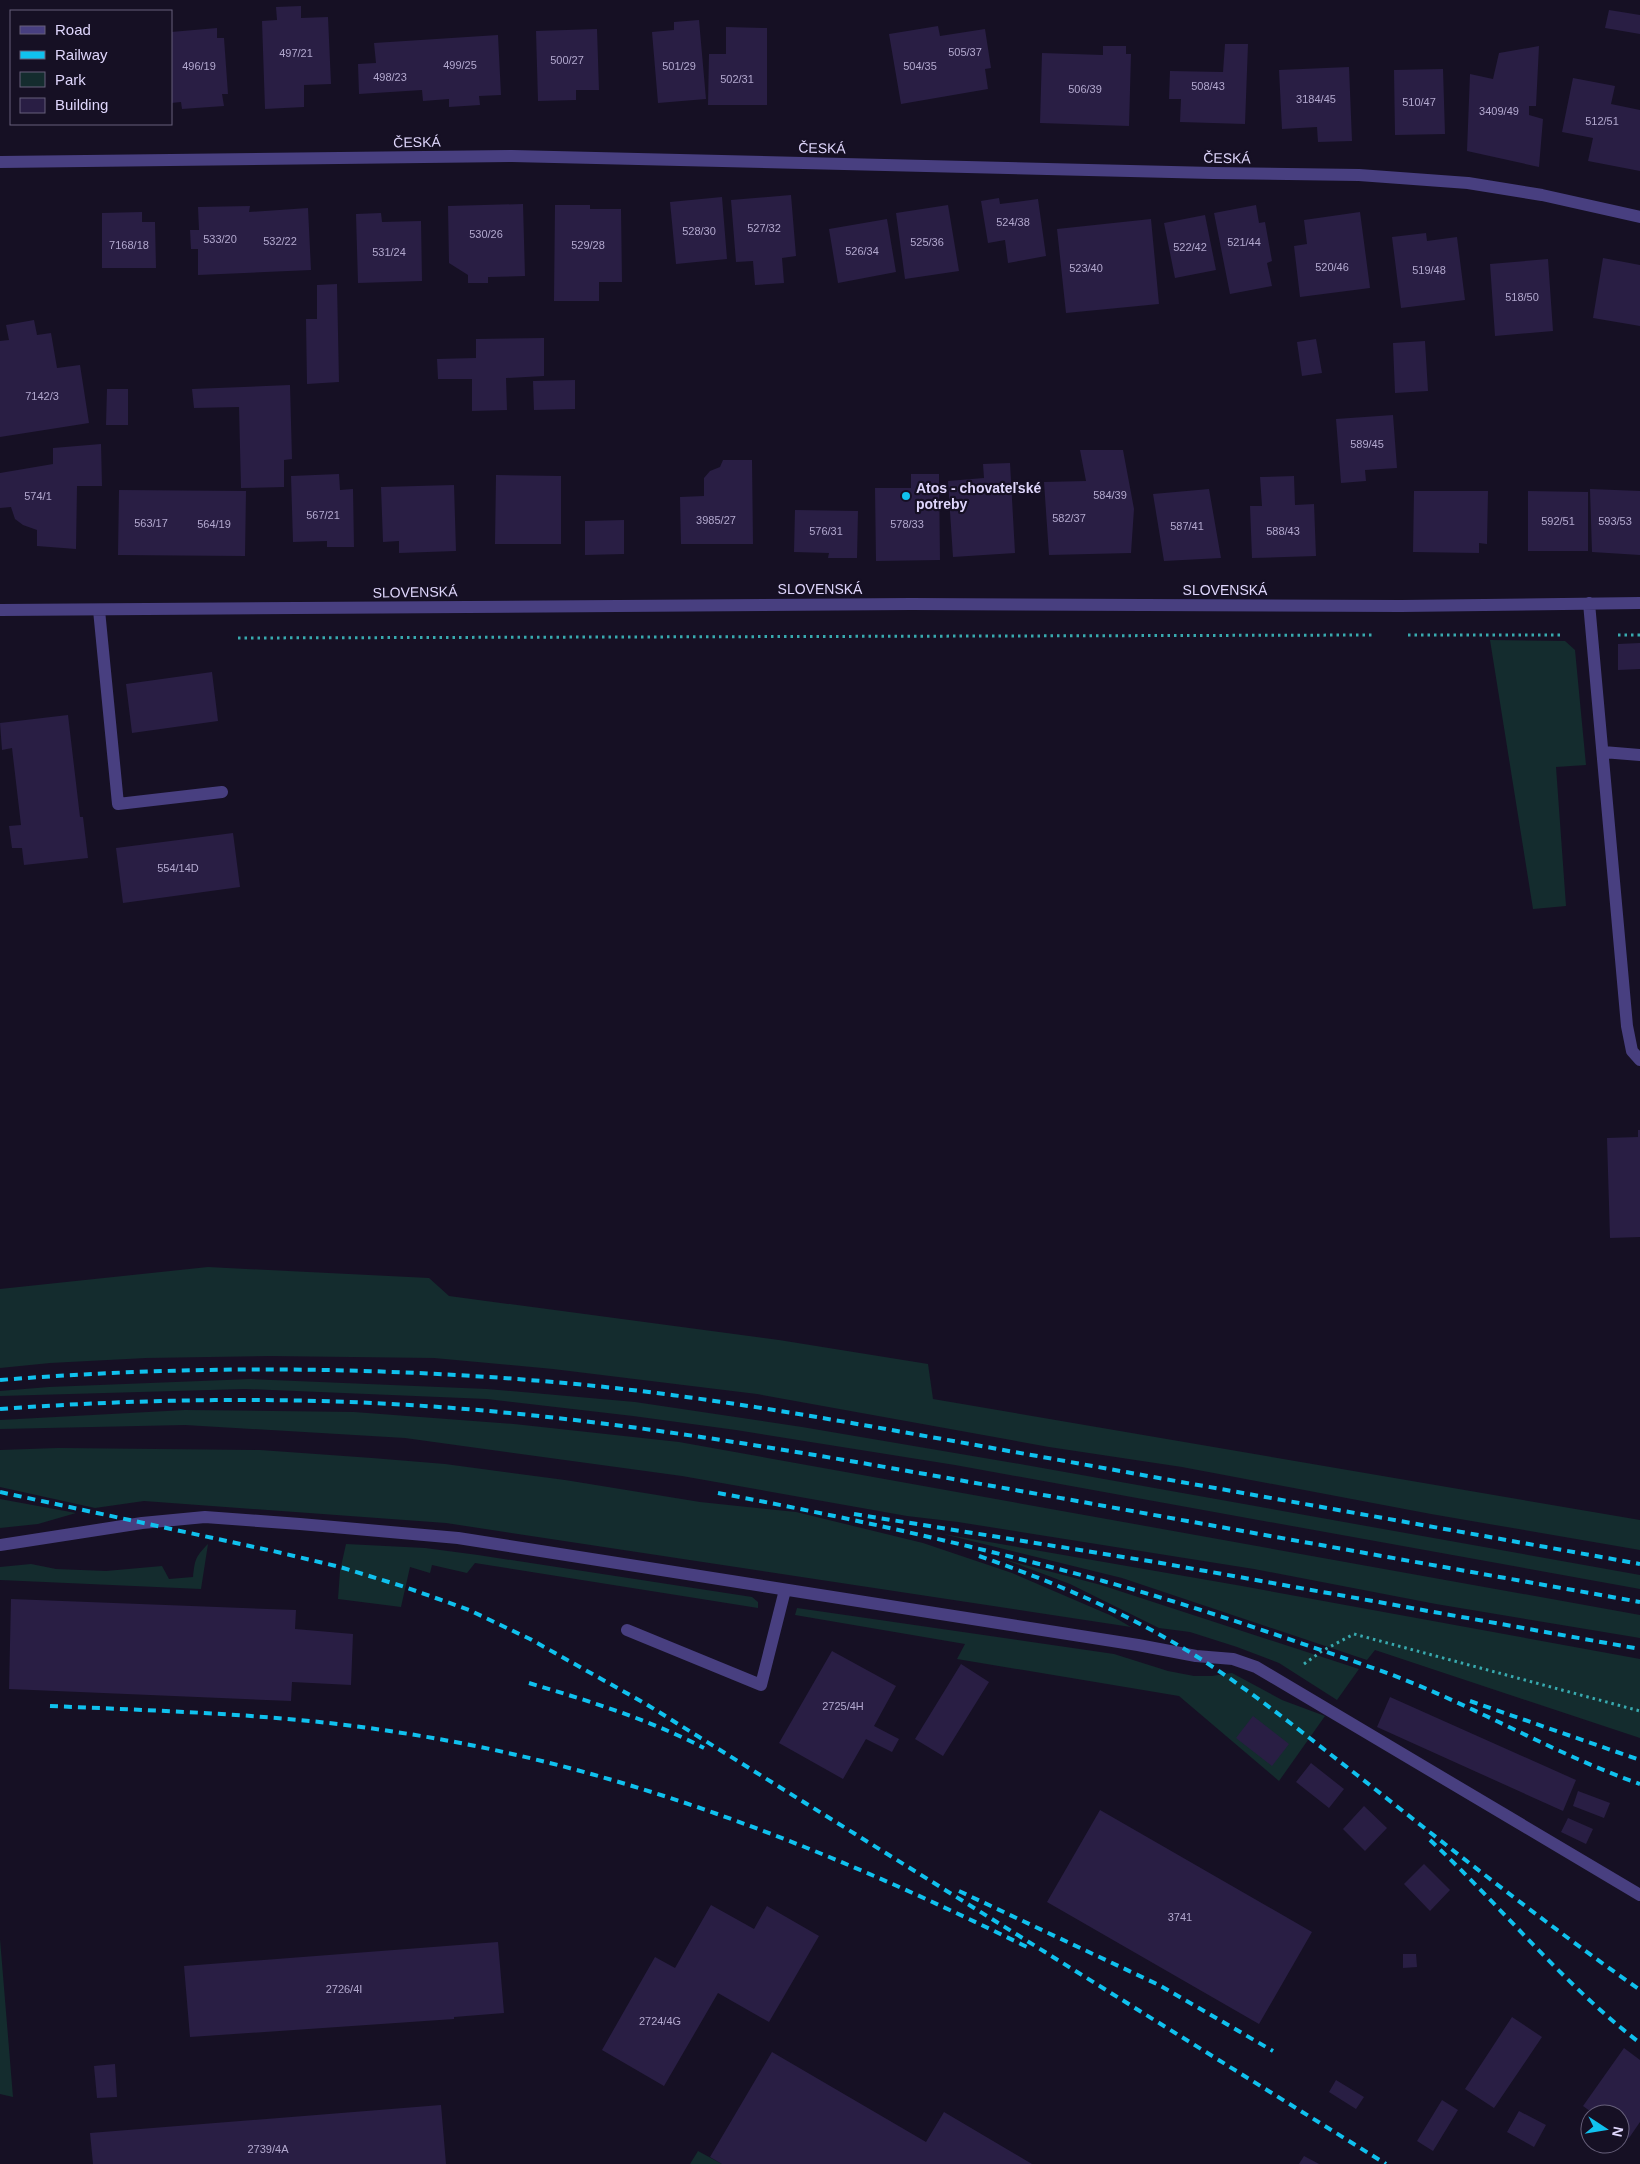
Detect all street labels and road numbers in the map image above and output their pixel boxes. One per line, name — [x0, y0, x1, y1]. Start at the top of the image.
street label: ČESKÁ — [393, 134, 442, 150]
street label: ČESKÁ — [798, 140, 847, 156]
street label: ČESKÁ — [1203, 150, 1252, 166]
street label: SLOVENSKÁ — [778, 581, 863, 597]
street label: SLOVENSKÁ — [1183, 582, 1268, 598]
street label: SLOVENSKÁ — [372, 583, 458, 601]

